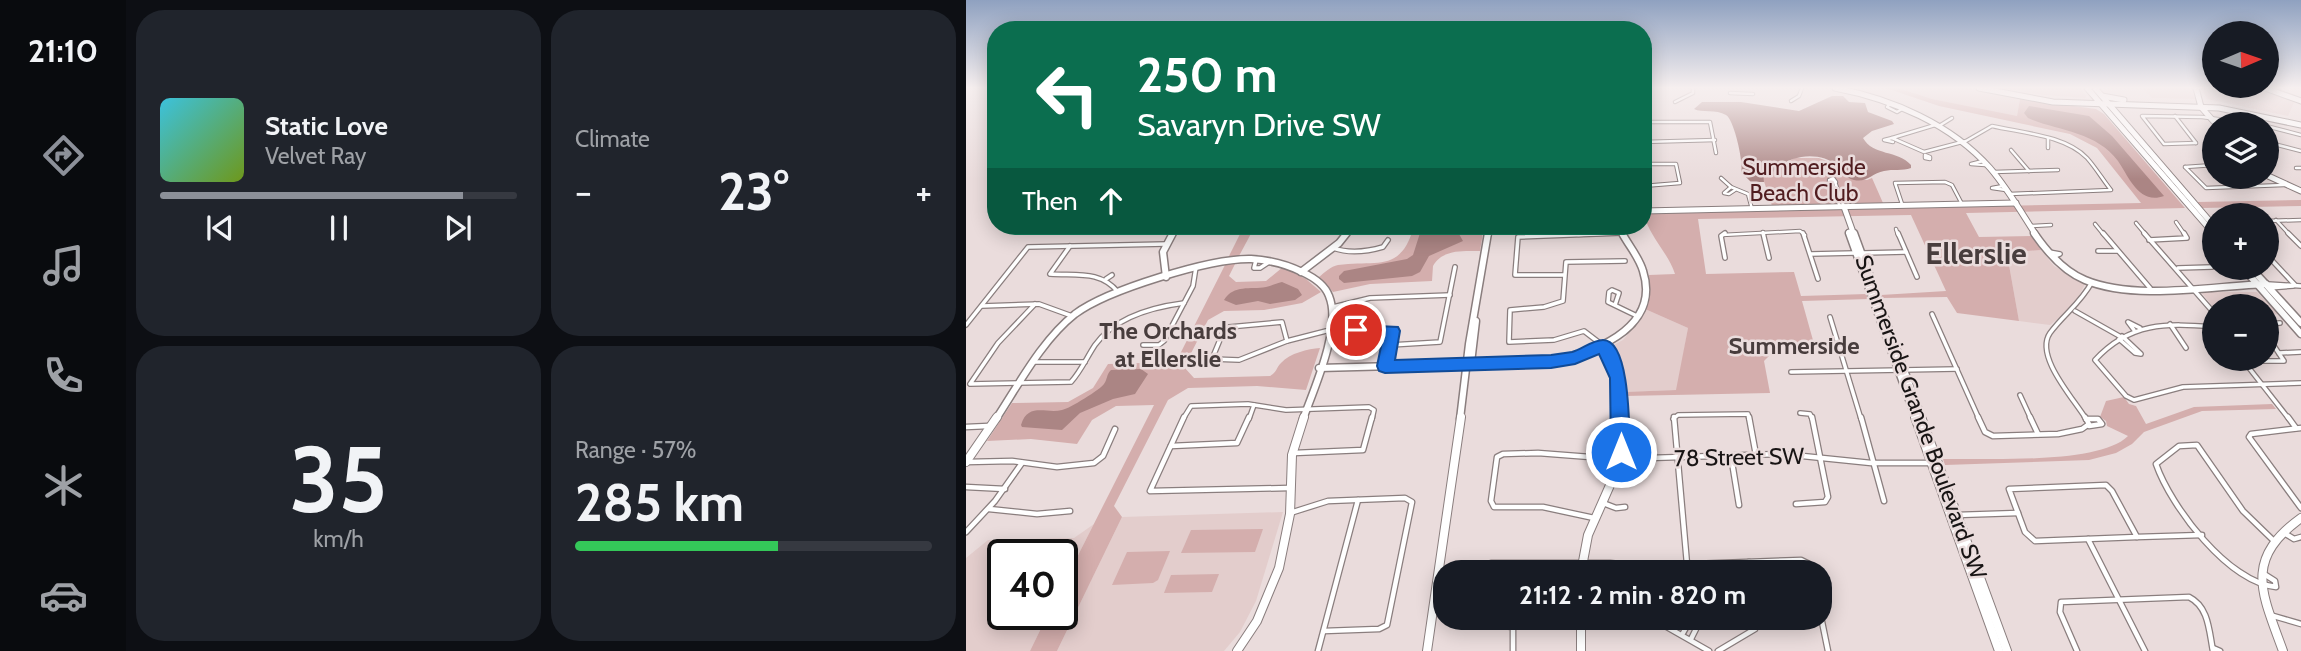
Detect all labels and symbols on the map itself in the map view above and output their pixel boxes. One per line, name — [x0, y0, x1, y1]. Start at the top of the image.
north arrow — [2202, 21, 2278, 98]
park label: Summerside Beach Club — [1742, 153, 1866, 207]
district label: Ellerslie — [1925, 235, 2027, 272]
street label: Summerside Grande Boulevard SW — [1849, 251, 1993, 583]
pin — [1326, 300, 1386, 360]
district label: The Orchards at Ellerslie — [1099, 316, 1237, 373]
district label: Summerside — [1729, 331, 1860, 360]
position arrow — [1584, 415, 1658, 489]
street label: 78 Street SW — [1674, 442, 1805, 472]
speed limit sign: 40 — [987, 539, 1078, 630]

